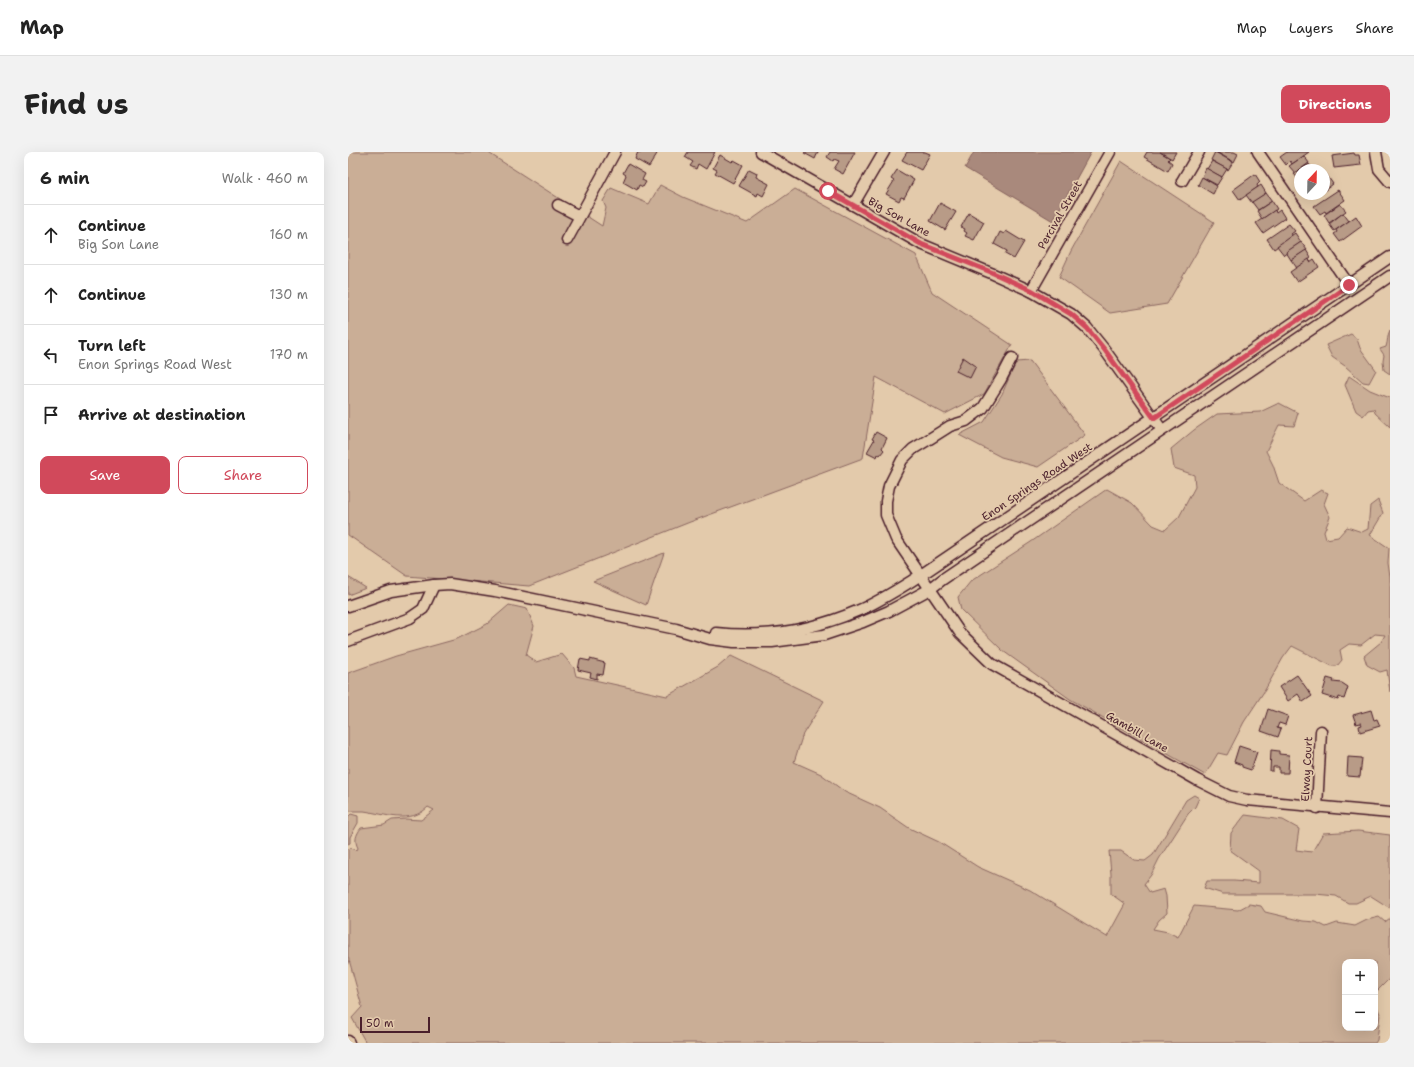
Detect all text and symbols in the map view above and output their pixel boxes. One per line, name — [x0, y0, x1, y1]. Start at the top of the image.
text: Map — [20, 15, 64, 40]
text: Map — [1237, 19, 1267, 37]
text: Layers — [1289, 19, 1333, 37]
text: Share — [1355, 19, 1394, 37]
text: Find us — [24, 85, 129, 123]
button: Directions — [1281, 85, 1390, 123]
north arrow — [1294, 164, 1330, 200]
text: 6 min — [40, 167, 90, 189]
text: Walk · 460 m — [222, 170, 308, 187]
street label: Percival Street — [1034, 178, 1086, 252]
route start — [819, 182, 837, 200]
street label: Big Son Lane — [865, 194, 933, 240]
text: Continue — [78, 216, 146, 236]
icon: ahead — [40, 224, 62, 246]
text: 160 m — [270, 226, 308, 243]
text: Big Son Lane — [78, 236, 159, 253]
route end — [1340, 276, 1358, 294]
icon: ahead — [40, 284, 62, 306]
text: Continue — [78, 285, 146, 305]
text: 130 m — [270, 286, 308, 303]
text: Turn left — [78, 336, 146, 356]
icon: left — [40, 344, 62, 366]
text: 170 m — [270, 346, 308, 363]
text: Enon Springs Road West — [78, 356, 232, 373]
icon: arrive — [40, 404, 62, 426]
text: Arrive at destination — [78, 405, 246, 425]
street label: Enon Springs Road West — [979, 439, 1095, 525]
button: Save — [40, 456, 170, 494]
button: Share — [178, 456, 308, 494]
street label: Gambill Lane — [1103, 708, 1171, 756]
street label: Elway Court — [1298, 736, 1316, 802]
map controls — [1342, 959, 1378, 1031]
button: + — [1342, 959, 1378, 995]
button: − — [1342, 995, 1378, 1031]
scale bar — [360, 1015, 430, 1034]
text: 50 m — [366, 1016, 394, 1031]

